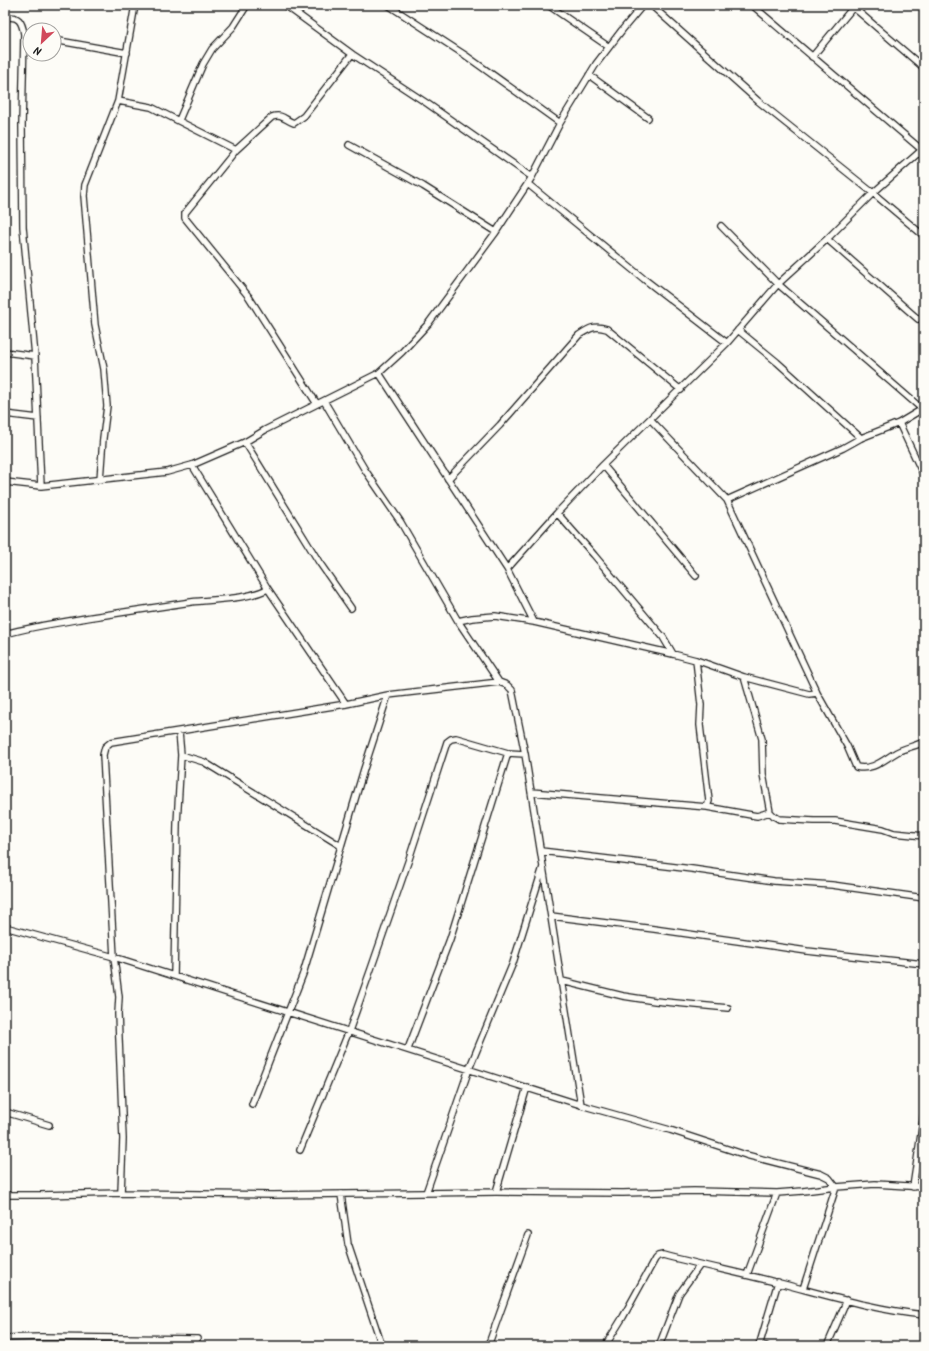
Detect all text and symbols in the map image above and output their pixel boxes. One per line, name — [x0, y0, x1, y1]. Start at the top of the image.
north arrow — [22, 22, 62, 62]
text: N — [31, 40, 45, 60]

